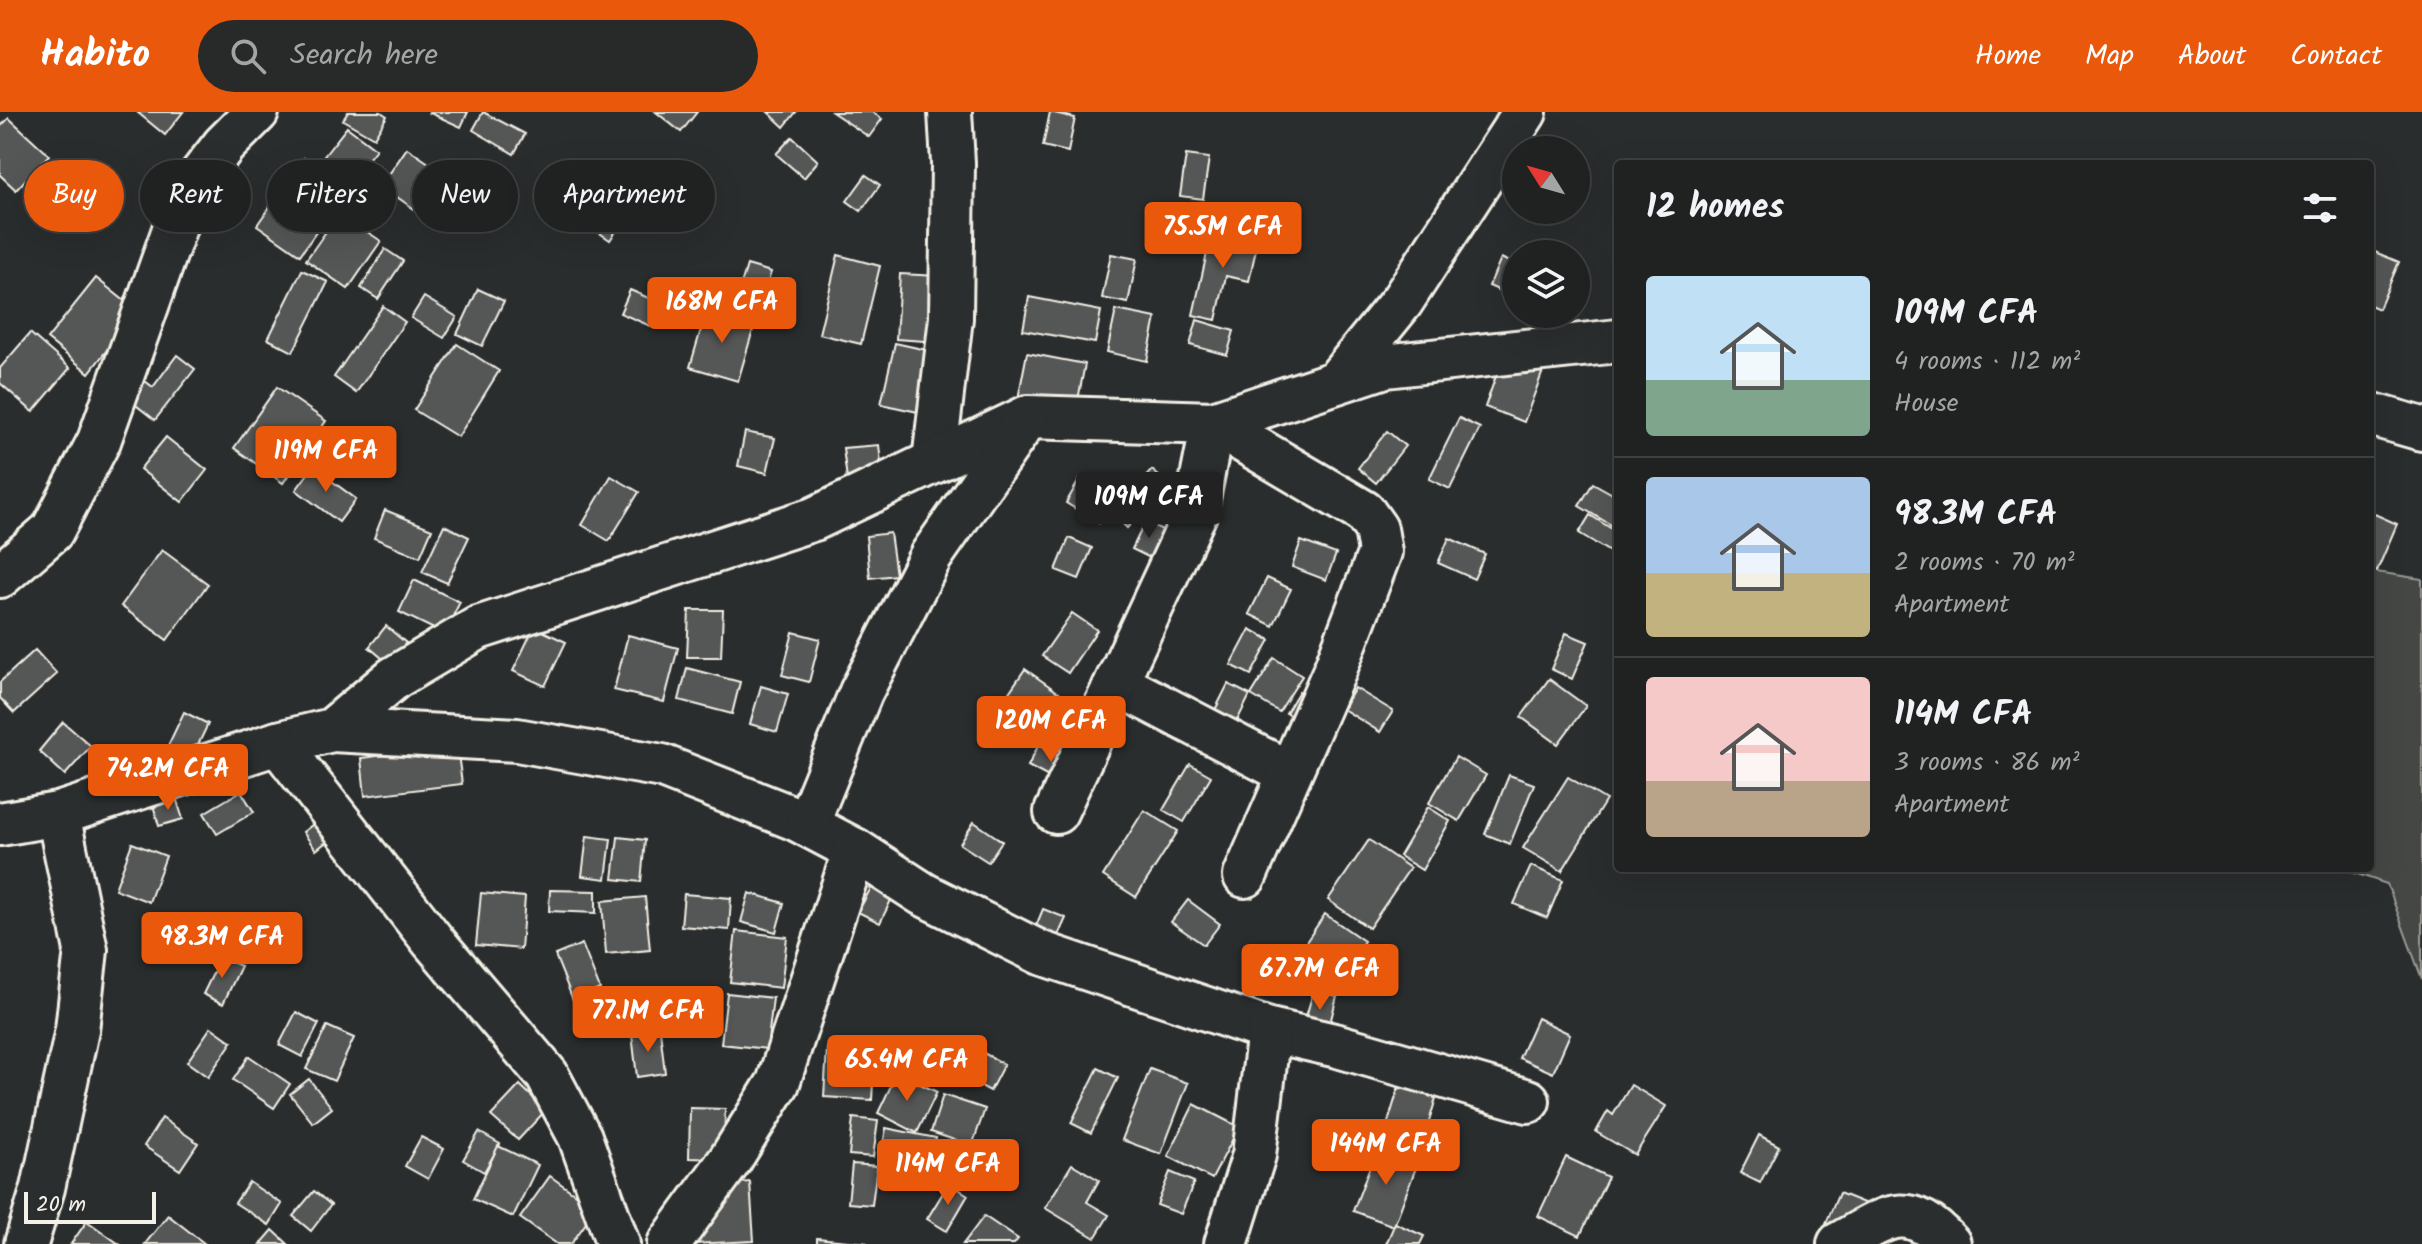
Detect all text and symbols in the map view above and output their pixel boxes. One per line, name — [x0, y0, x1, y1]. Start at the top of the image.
search box — [198, 20, 758, 92]
text: Habito — [40, 26, 150, 86]
text: Search here — [290, 32, 438, 80]
icon: search — [226, 34, 270, 78]
text: Home — [1975, 34, 2041, 79]
text: Map — [2085, 34, 2134, 79]
text: About — [2178, 34, 2246, 79]
text: Contact — [2290, 34, 2382, 79]
north arrow — [1502, 136, 1590, 224]
map controls — [1502, 136, 1590, 328]
chip: Buy — [24, 160, 124, 232]
chip: Rent — [140, 160, 251, 232]
chip: Filters — [267, 160, 396, 232]
chip: New — [412, 160, 518, 232]
chip: Apartment — [534, 160, 715, 232]
text: 12 homes — [1646, 181, 1784, 235]
icon: filters — [2298, 186, 2342, 230]
pin: 75.5M CFA — [1131, 202, 1315, 270]
text: 75.5M CFA — [1163, 207, 1283, 249]
button: layers — [1502, 240, 1590, 328]
pin: 168M CFA — [639, 277, 805, 345]
text: 168M CFA — [665, 282, 779, 324]
text: 109M CFA — [1894, 287, 2039, 341]
icon: home — [1710, 308, 1806, 404]
text: 4 rooms · 112 m² — [1894, 341, 2080, 383]
text: House — [1894, 383, 1958, 425]
pin: 119M CFA — [243, 426, 409, 494]
text: 119M CFA — [273, 431, 379, 473]
pin: 109M CFA — [1066, 472, 1232, 540]
text: 109M CFA — [1094, 477, 1204, 519]
text: 98.3M CFA — [1894, 488, 2058, 542]
icon: home — [1710, 509, 1806, 605]
text: 2 rooms · 70 m² — [1894, 542, 2075, 584]
text: Apartment — [1894, 584, 2009, 626]
text: 114M CFA — [1894, 688, 2033, 742]
pin: 120M CFA — [968, 696, 1134, 764]
text: 120M CFA — [995, 701, 1107, 743]
icon: home — [1710, 709, 1806, 805]
text: 3 rooms · 86 m² — [1894, 742, 2079, 784]
pin: 74.2M CFA — [76, 744, 260, 812]
text: 74.2M CFA — [106, 749, 230, 791]
text: Apartment — [1894, 784, 2009, 826]
pin: 98.3M CFA — [130, 912, 314, 980]
text: 98.3M CFA — [159, 917, 285, 959]
pin: 67.7M CFA — [1228, 944, 1412, 1012]
text: 67.7M CFA — [1260, 949, 1380, 991]
pin: 77.1M CFA — [556, 986, 740, 1054]
text: 77.1M CFA — [591, 991, 705, 1033]
pin: 65.4M CFA — [815, 1035, 999, 1103]
text: 65.4M CFA — [845, 1040, 969, 1082]
pin: 144M CFA — [1303, 1119, 1469, 1187]
text: 144M CFA — [1330, 1124, 1442, 1166]
pin: 114M CFA — [865, 1139, 1031, 1207]
text: 114M CFA — [895, 1144, 1001, 1186]
scale bar — [24, 1188, 156, 1224]
text: 20 m — [36, 1188, 86, 1223]

